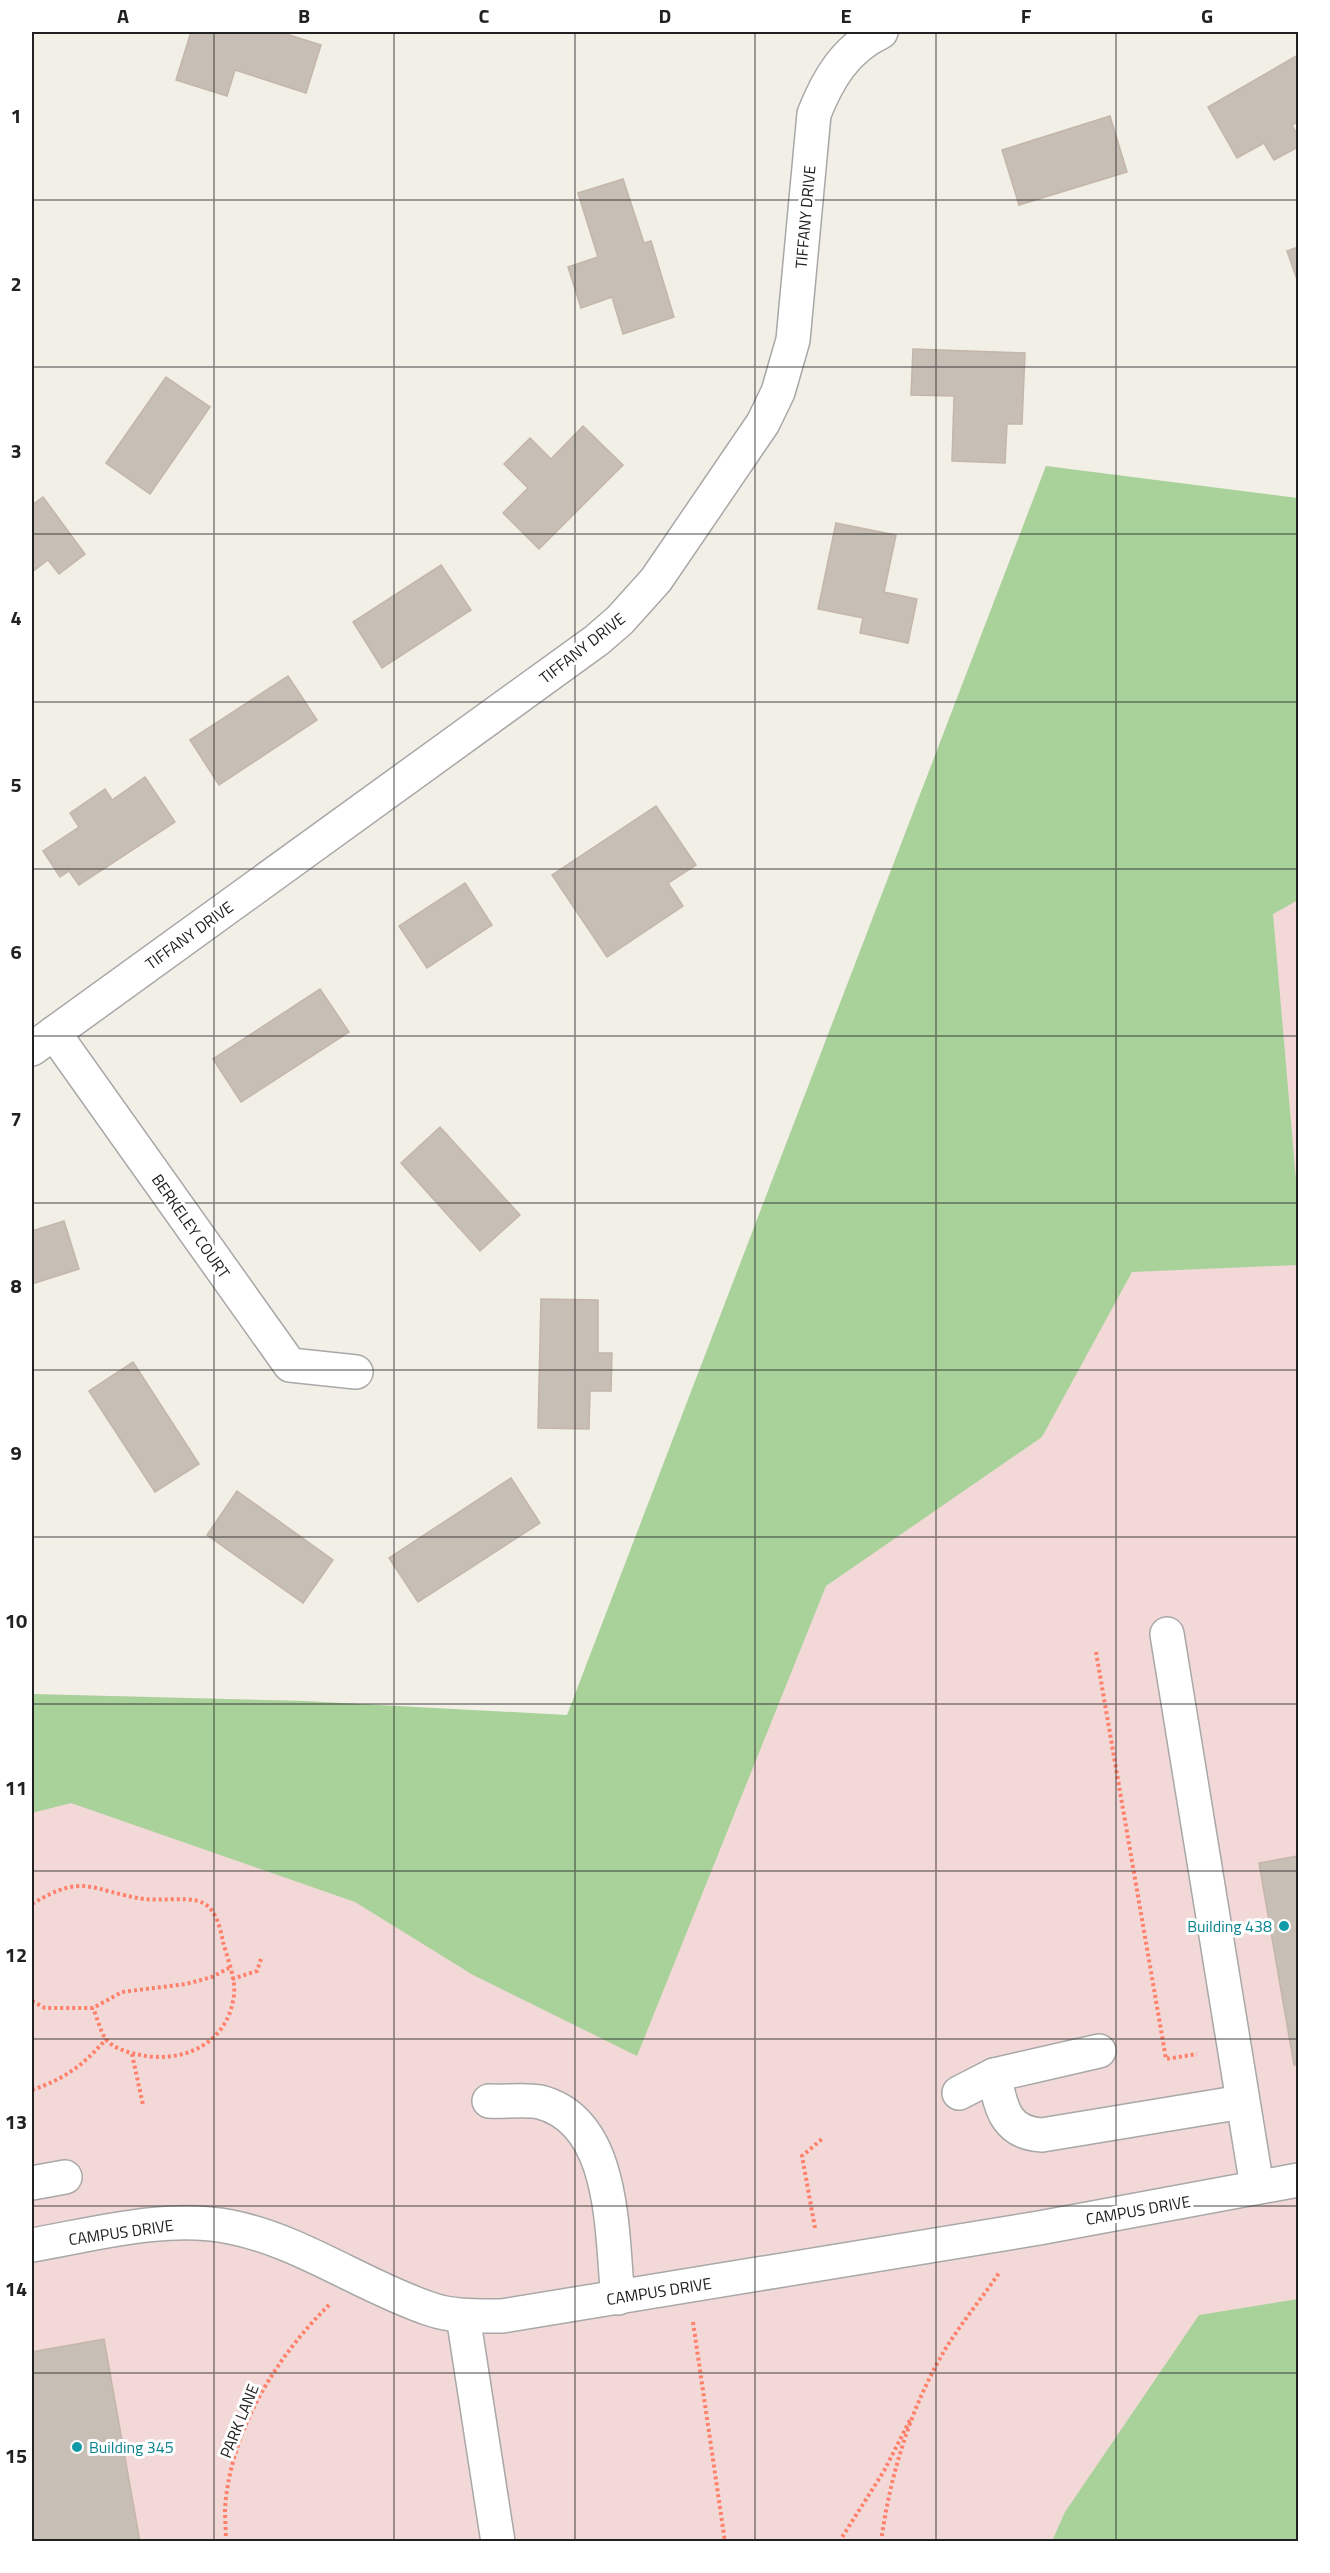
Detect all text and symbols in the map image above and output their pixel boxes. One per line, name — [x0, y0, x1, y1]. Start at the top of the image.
text: A — [117, 0, 129, 31]
text: B — [298, 0, 310, 31]
text: C — [479, 0, 490, 31]
text: D — [659, 0, 671, 31]
text: E — [840, 0, 852, 31]
text: F — [1021, 0, 1032, 31]
text: G — [1201, 0, 1213, 31]
text: 1 — [10, 100, 22, 131]
street label: TIFFANY DRIVE — [789, 164, 821, 270]
text: 2 — [10, 268, 22, 299]
text: 3 — [10, 435, 22, 466]
text: 4 — [10, 602, 22, 633]
street label: TIFFANY DRIVE — [534, 607, 630, 689]
text: 5 — [10, 769, 22, 800]
street label: TIFFANY DRIVE — [140, 895, 238, 975]
text: 6 — [10, 936, 22, 967]
text: 7 — [10, 1103, 22, 1134]
street label: BERKELEY COURT — [146, 1169, 236, 1284]
text: 8 — [10, 1270, 22, 1301]
text: 9 — [10, 1437, 22, 1468]
text: 10 — [5, 1605, 27, 1636]
text: 11 — [5, 1772, 27, 1803]
place label: Building 438 — [1187, 1914, 1272, 1938]
marker: Building 438 — [1277, 1919, 1291, 1933]
text: 12 — [5, 1939, 27, 1970]
text: 13 — [5, 2106, 27, 2137]
street label: CAMPUS DRIVE — [1084, 2189, 1192, 2231]
street label: CAMPUS DRIVE — [67, 2213, 175, 2251]
street label: CAMPUS DRIVE — [605, 2271, 713, 2311]
text: 14 — [5, 2273, 27, 2304]
street label: PARK LANE — [213, 2380, 265, 2462]
place label: Building 345 — [89, 2435, 174, 2459]
text: 15 — [5, 2440, 27, 2471]
marker: Building 345 — [70, 2440, 84, 2454]

